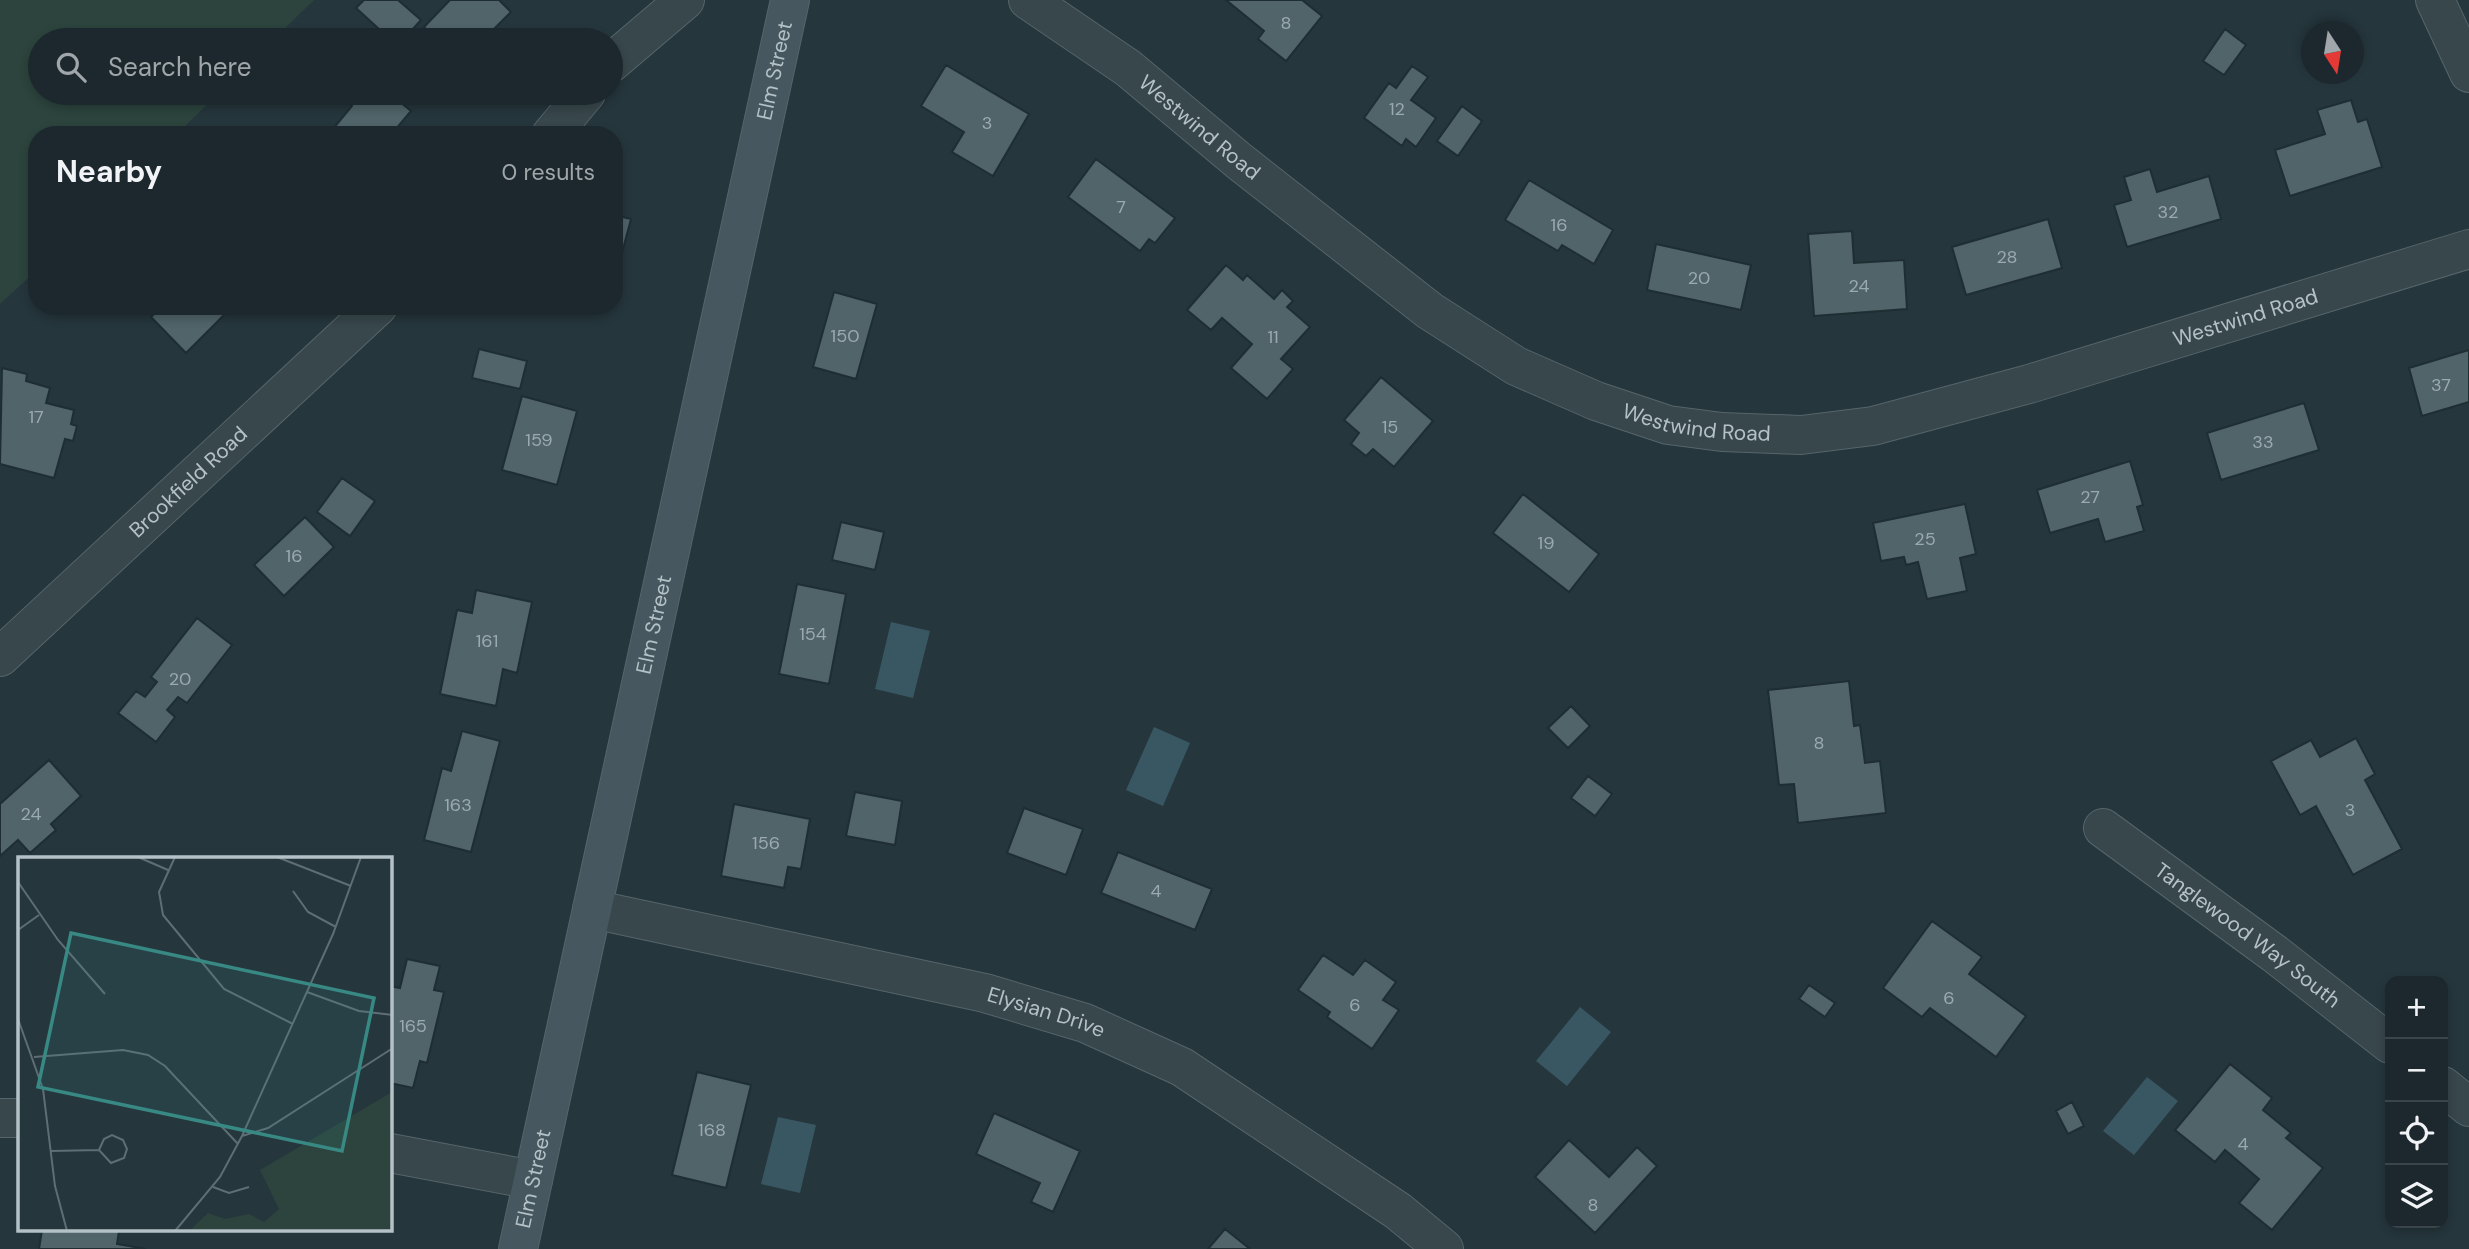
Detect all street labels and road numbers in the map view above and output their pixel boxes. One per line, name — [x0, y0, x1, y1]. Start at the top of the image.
street label: Elm Street — [750, 19, 799, 123]
street label: Westwind Road — [1133, 69, 1266, 186]
street label: Westwind Road — [2170, 282, 2321, 353]
street label: Westwind Road — [1619, 397, 1771, 448]
street label: Brookfield Road — [123, 420, 253, 544]
street label: Elm Street — [630, 573, 678, 677]
street label: Tanglewood Way South — [2149, 856, 2346, 1014]
street label: Elysian Drive — [984, 980, 1110, 1044]
street label: Elm Street — [509, 1127, 558, 1231]

